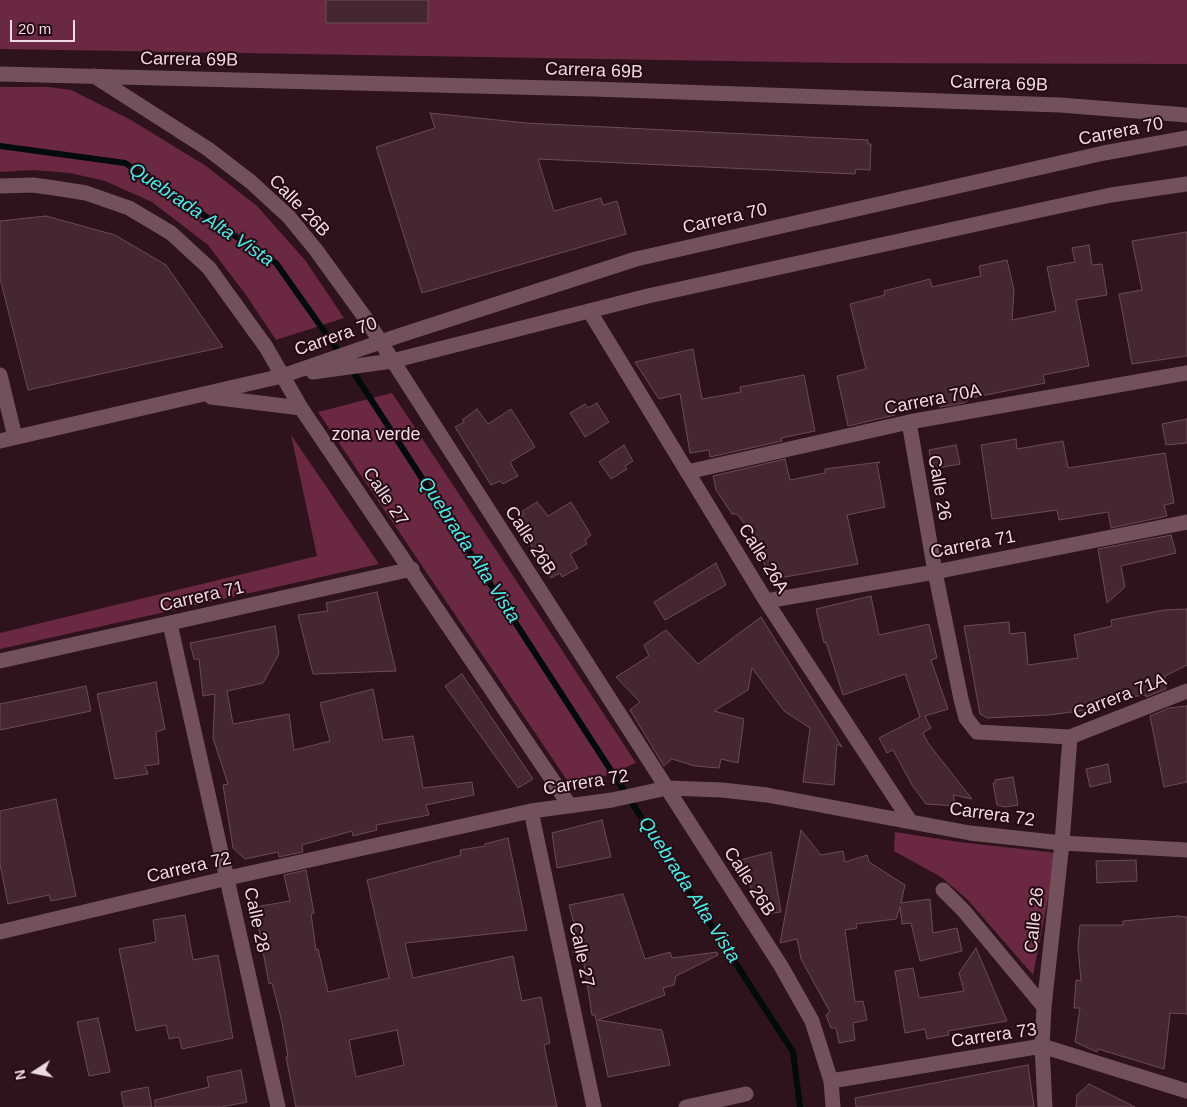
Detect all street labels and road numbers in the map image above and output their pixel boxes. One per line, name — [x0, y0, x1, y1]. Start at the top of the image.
street label: Carrera 69B — [140, 48, 238, 72]
street label: Carrera 69B — [545, 58, 643, 84]
street label: Carrera 69B — [950, 71, 1048, 97]
street label: Carrera 70 — [1077, 113, 1165, 151]
street label: Calle 26B — [264, 170, 334, 242]
street label: Carrera 70 — [681, 199, 769, 239]
street label: Carrera 70 — [292, 313, 380, 361]
street label: Carrera 70A — [883, 380, 983, 420]
street label: Calle 26 — [923, 454, 955, 522]
street label: Calle 27 — [358, 464, 412, 530]
street label: Calle 26B — [500, 502, 560, 580]
street label: Calle 26A — [733, 520, 793, 598]
street label: Carrera 71 — [929, 526, 1017, 564]
street label: Carrera 71 — [158, 577, 246, 617]
street label: Carrera 71A — [1070, 669, 1170, 725]
street label: Carrera 72 — [542, 766, 630, 800]
street label: Carrera 72 — [948, 798, 1036, 832]
street label: Calle 26B — [719, 843, 779, 921]
street label: Carrera 72 — [145, 848, 233, 888]
street label: Calle 28 — [239, 885, 273, 955]
street label: Calle 26 — [1021, 886, 1049, 954]
street label: Calle 27 — [564, 920, 598, 990]
street label: Carrera 73 — [950, 1019, 1038, 1053]

